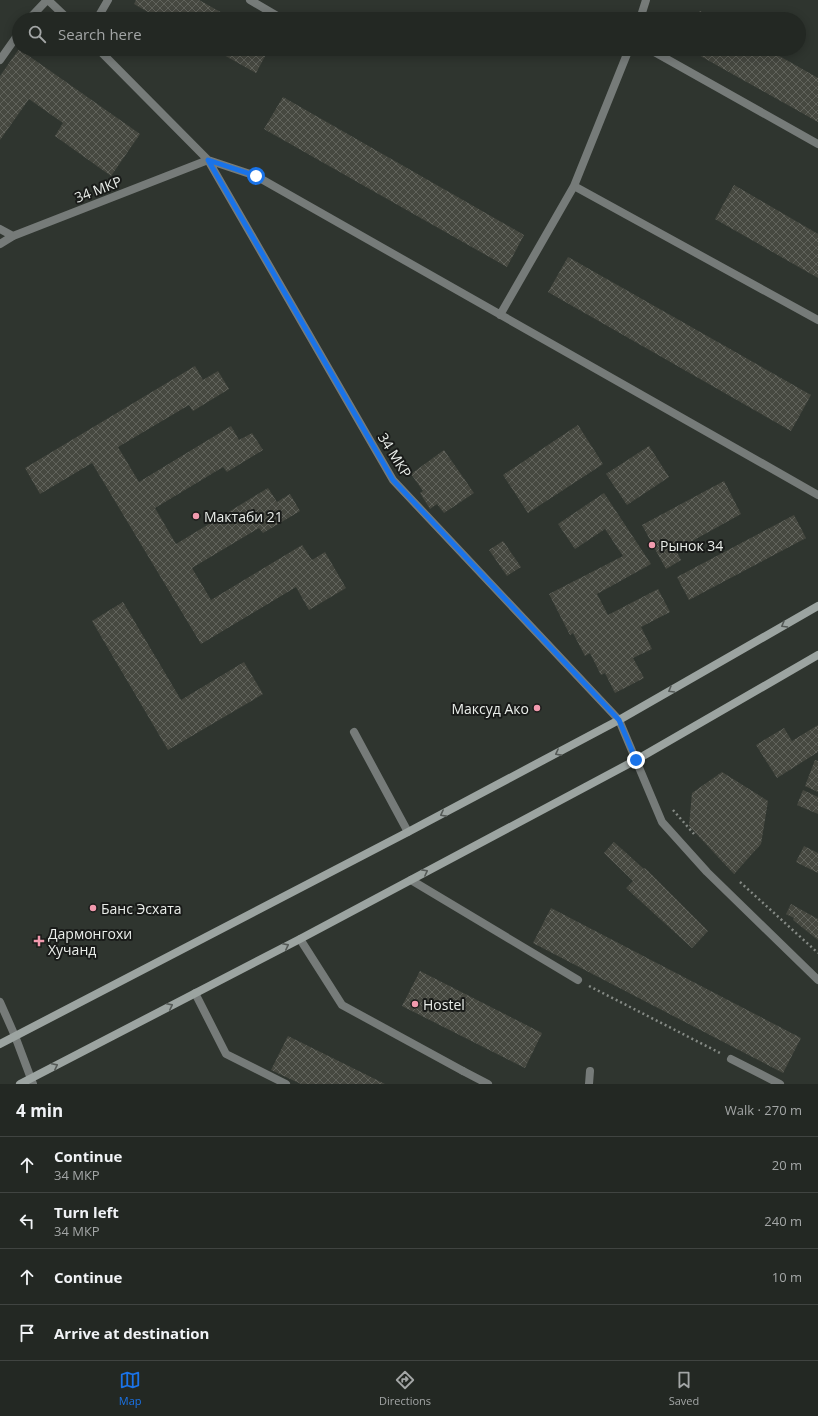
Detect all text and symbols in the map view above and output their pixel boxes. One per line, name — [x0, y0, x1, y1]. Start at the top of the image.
search box — [12, 12, 806, 56]
icon: search — [26, 23, 48, 45]
text: Search here — [58, 24, 142, 44]
route start — [247, 167, 265, 185]
street label: 34 МКР — [72, 171, 124, 207]
street label: 34 МКР — [374, 429, 416, 481]
place label: Мактаби 21 — [204, 507, 283, 526]
marker: Мактаби 21 — [191, 511, 201, 521]
place label: Рынок 34 — [660, 536, 723, 555]
marker: Рынок 34 — [647, 540, 657, 550]
one-way arrow — [781, 621, 788, 628]
one-way arrow — [668, 685, 676, 692]
place label: Максуд Ако — [451, 699, 529, 718]
marker: Максуд Ако — [532, 703, 542, 713]
one-way arrow — [554, 748, 562, 755]
route end — [627, 751, 645, 769]
one-way arrow — [440, 809, 447, 816]
one-way arrow — [421, 870, 429, 877]
place label: Банс Эсхата — [101, 899, 182, 918]
marker: Банс Эсхата — [88, 903, 98, 913]
place label: Дармонгохи Хучанд — [48, 924, 132, 959]
marker: Дармонгохи Хучанд — [33, 935, 45, 947]
one-way arrow — [282, 944, 289, 951]
place label: Hostel — [423, 995, 465, 1014]
marker: Hostel — [410, 999, 420, 1009]
one-way arrow — [166, 1003, 174, 1011]
one-way arrow — [51, 1063, 58, 1071]
text: 4 min — [16, 1099, 63, 1122]
text: Walk · 270 m — [725, 1101, 802, 1119]
text: Continue — [54, 1146, 122, 1166]
icon: ahead — [16, 1154, 38, 1176]
text: 20 m — [772, 1156, 802, 1174]
text: 34 МКР — [54, 1166, 100, 1184]
text: Turn left — [54, 1202, 119, 1222]
icon: left — [16, 1210, 38, 1232]
text: 240 m — [764, 1212, 802, 1230]
text: 34 МКР — [54, 1222, 100, 1240]
icon: ahead — [16, 1266, 38, 1288]
text: Continue — [54, 1267, 122, 1287]
text: 10 m — [772, 1268, 802, 1286]
icon: arrive — [16, 1322, 38, 1344]
text: Arrive at destination — [54, 1323, 209, 1343]
tab: Map — [119, 1369, 142, 1408]
tab: Directions — [379, 1369, 431, 1408]
tab: Saved — [669, 1369, 699, 1408]

